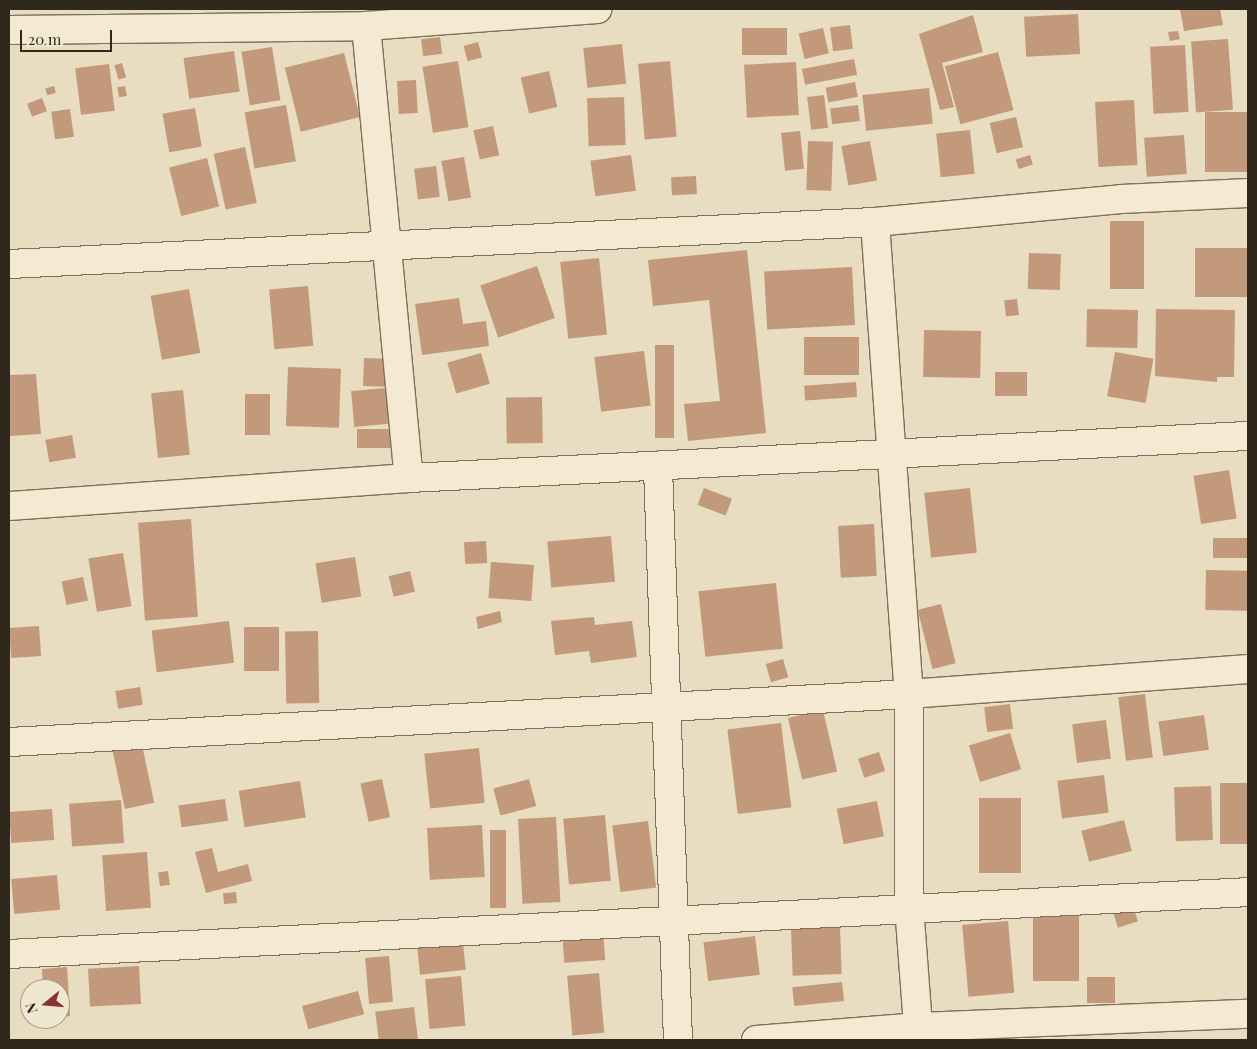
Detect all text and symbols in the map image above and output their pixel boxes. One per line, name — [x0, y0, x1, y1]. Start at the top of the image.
scale bar — [22, 20, 115, 52]
text: 20 m — [28, 29, 61, 49]
north arrow — [20, 979, 70, 1029]
text: N — [21, 1001, 42, 1016]

